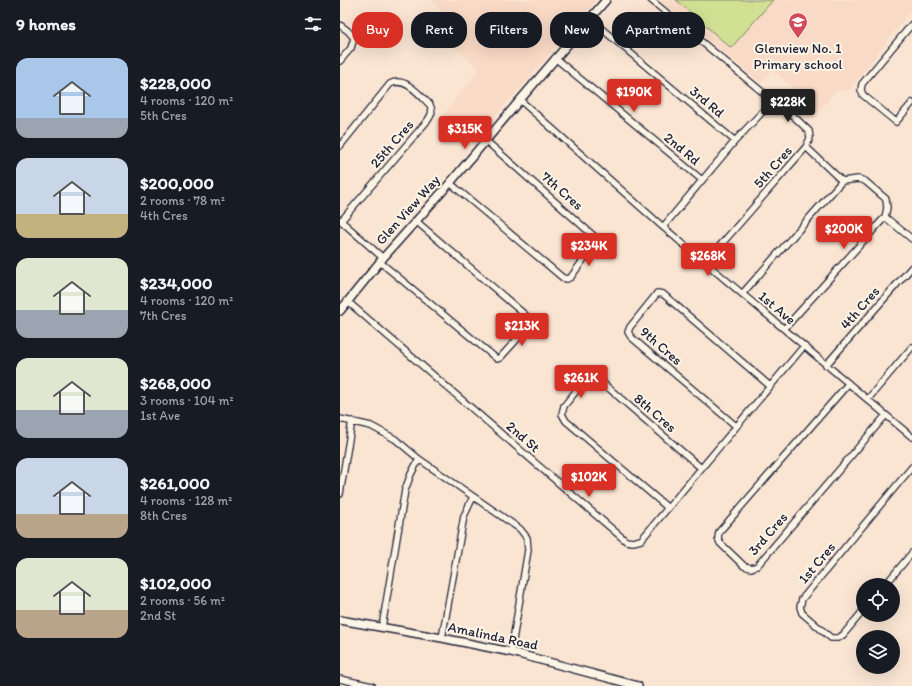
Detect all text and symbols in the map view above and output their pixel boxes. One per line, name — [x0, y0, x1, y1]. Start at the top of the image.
school or university icon: Glenview No. 1 Primary school — [787, 11, 809, 39]
chip: Buy — [352, 12, 403, 48]
chip: Rent — [411, 12, 467, 48]
chip: Filters — [475, 12, 542, 48]
chip: New — [550, 12, 604, 48]
chip: Apartment — [612, 12, 705, 48]
icon: filters — [302, 13, 324, 35]
text: 9 homes — [16, 14, 76, 34]
place label: Glenview No. 1 Primary school — [753, 40, 843, 73]
text: $228,000 — [140, 73, 211, 93]
icon: home — [48, 74, 96, 122]
pin: $190K — [606, 79, 662, 113]
street label: 3rd Rd — [686, 83, 728, 122]
text: $190K — [616, 84, 652, 99]
pin: $228K — [760, 89, 816, 123]
text: 4 rooms · 120 m² — [140, 93, 233, 108]
text: $228K — [770, 94, 806, 109]
text: 5th Cres — [140, 108, 187, 123]
pin: $315K — [437, 116, 493, 150]
street label: 25th Cres — [367, 117, 417, 171]
text: $315K — [448, 121, 482, 136]
street label: 2nd Rd — [660, 129, 704, 169]
street label: 5th Cres — [750, 142, 796, 192]
street label: 7th Cres — [538, 168, 586, 214]
street label: Glen View Way — [372, 171, 444, 248]
text: $200,000 — [140, 173, 214, 193]
icon: home — [48, 174, 96, 222]
text: 2 rooms · 78 m² — [140, 193, 225, 208]
text: 4th Cres — [140, 208, 188, 223]
pin: $200K — [816, 216, 872, 250]
text: $200K — [825, 221, 863, 236]
pin: $234K — [561, 233, 617, 267]
text: $234K — [571, 238, 607, 253]
pin: $268K — [680, 243, 736, 277]
text: $268K — [690, 248, 726, 263]
text: $234,000 — [140, 273, 213, 293]
icon: home — [48, 274, 96, 322]
street label: 4th Cres — [837, 283, 883, 333]
street label: 1st Ave — [755, 288, 799, 329]
text: 4 rooms · 120 m² — [140, 293, 233, 308]
text: 7th Cres — [140, 308, 186, 323]
pin: $213K — [494, 313, 550, 347]
text: $213K — [505, 318, 539, 333]
street label: 9th Cres — [636, 323, 686, 369]
pin: $261K — [553, 365, 609, 399]
text: $261K — [564, 370, 598, 385]
text: $268,000 — [140, 373, 211, 393]
icon: home — [48, 374, 96, 422]
street label: 8th Cres — [630, 390, 680, 436]
text: 3 rooms · 104 m² — [140, 393, 233, 408]
text: 1st Ave — [140, 408, 180, 423]
street label: 2nd St — [503, 418, 543, 456]
pin: $102K — [561, 464, 617, 498]
text: $102K — [571, 469, 607, 484]
text: $261,000 — [140, 473, 210, 493]
icon: home — [48, 474, 96, 522]
text: 4 rooms · 128 m² — [140, 493, 232, 508]
text: 8th Cres — [140, 508, 187, 523]
street label: 3rd Cres — [745, 509, 791, 559]
street label: 1st Cres — [795, 539, 839, 587]
text: $102,000 — [140, 573, 211, 593]
icon: home — [48, 574, 96, 622]
map controls — [856, 578, 900, 674]
button: locate — [856, 578, 900, 622]
text: 2 rooms · 56 m² — [140, 593, 225, 608]
text: 2nd St — [140, 608, 176, 623]
street label: Amalinda Road — [446, 618, 540, 654]
button: layers — [856, 630, 900, 674]

